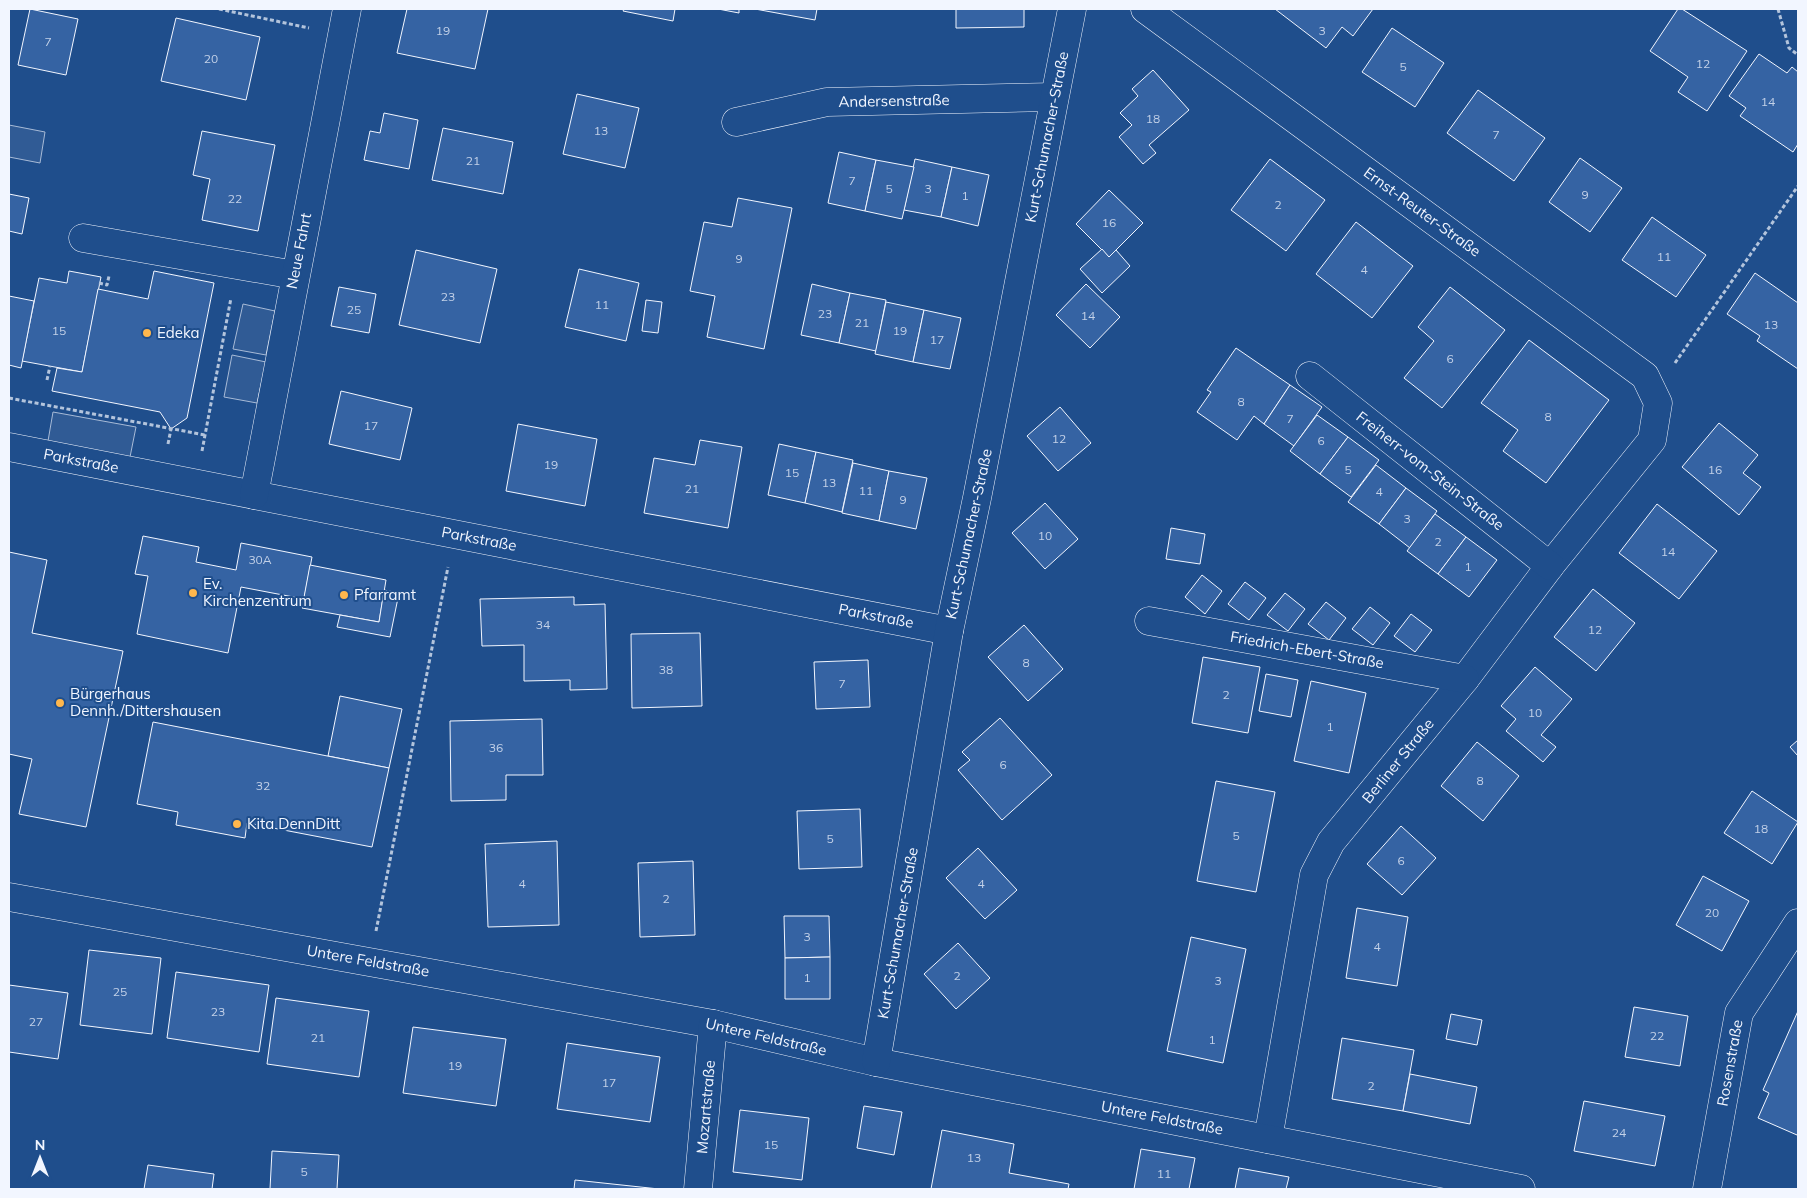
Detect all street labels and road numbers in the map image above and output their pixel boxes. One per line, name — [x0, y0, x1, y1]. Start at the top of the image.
street label: Kurt-Schumacher-Straße — [1021, 50, 1072, 224]
street label: Andersenstraße — [838, 90, 950, 111]
street label: Ernst-Reuter-Straße — [1360, 163, 1485, 260]
street label: Neue Fahrt — [282, 211, 315, 291]
street label: Freiherr-vom-Stein-Straße — [1353, 407, 1508, 534]
street label: Parkstraße — [42, 444, 120, 477]
street label: Kurt-Schumacher-Straße — [941, 447, 996, 621]
street label: Parkstraße — [440, 522, 518, 555]
street label: Parkstraße — [837, 599, 915, 632]
street label: Friedrich-Ebert-Straße — [1229, 627, 1385, 672]
street label: Berliner Straße — [1358, 714, 1438, 807]
street label: Kurt-Schumacher-Straße — [873, 846, 922, 1020]
street label: Untere Feldstraße — [305, 940, 431, 981]
street label: Untere Feldstraße — [704, 1013, 829, 1060]
street label: Rosenstraße — [1713, 1018, 1746, 1108]
street label: Mozartstraße — [692, 1059, 719, 1155]
street label: Untere Feldstraße — [1099, 1096, 1225, 1139]

